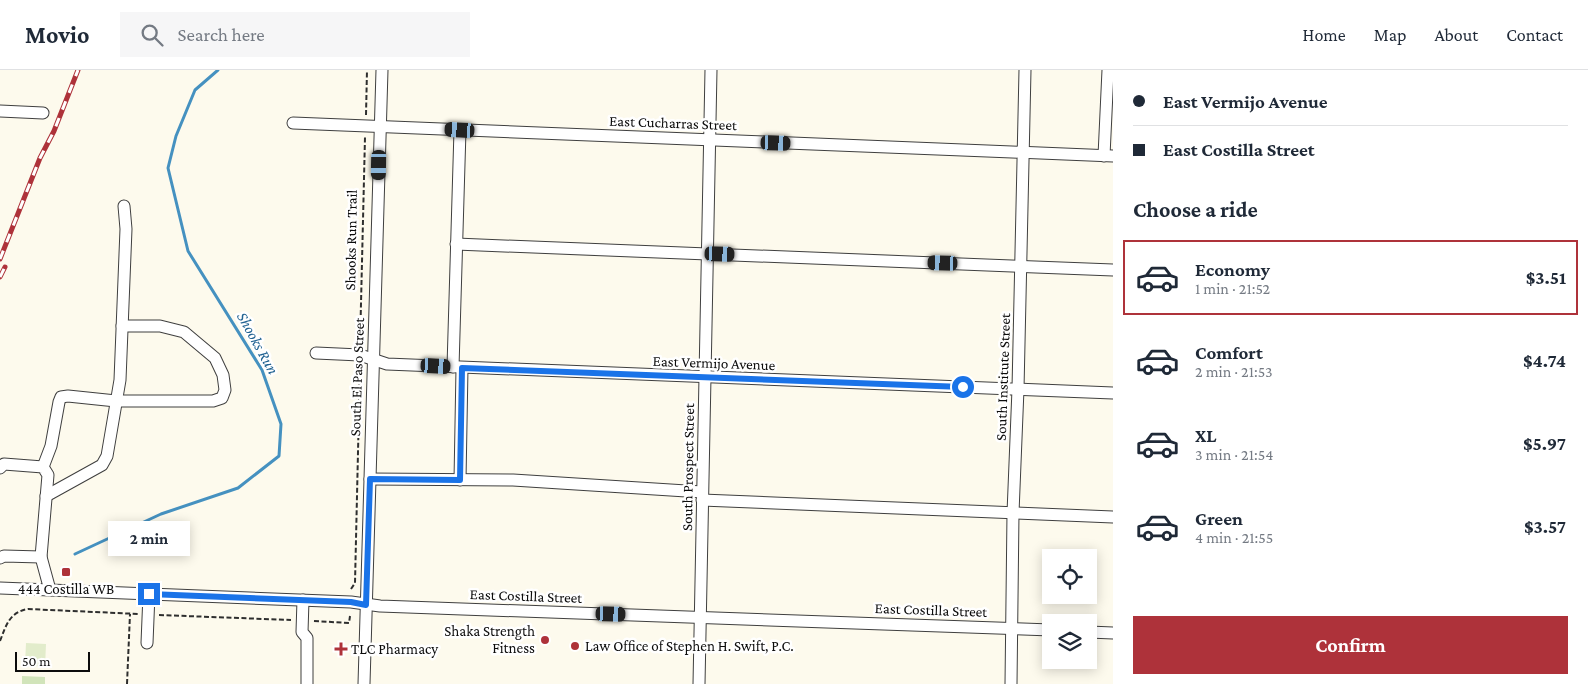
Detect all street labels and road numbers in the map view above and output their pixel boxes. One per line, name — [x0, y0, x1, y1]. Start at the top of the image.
street label: East Cucharras Street — [609, 113, 738, 133]
street label: Shooks Run Trail — [342, 189, 360, 290]
street label: South Institute Street — [993, 312, 1013, 441]
street label: South El Paso Street — [347, 316, 367, 437]
street label: East Vermijo Avenue — [652, 353, 776, 374]
street label: South Prospect Street — [679, 402, 698, 531]
street label: East Costilla Street — [469, 586, 584, 606]
street label: East Costilla Street — [874, 600, 989, 620]

